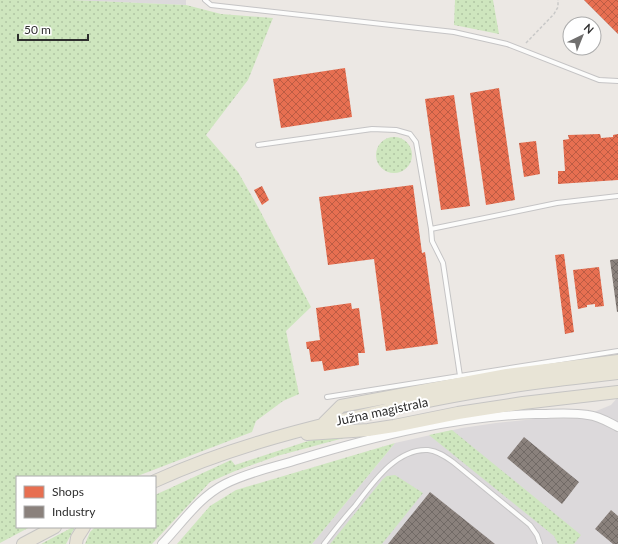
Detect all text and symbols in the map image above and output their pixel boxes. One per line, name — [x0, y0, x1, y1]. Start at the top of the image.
scale bar — [18, 16, 88, 42]
north arrow — [562, 16, 602, 56]
text: N — [582, 21, 597, 36]
text: 50 m — [24, 22, 51, 37]
street label: Južna magistrala — [335, 393, 429, 429]
legend — [16, 476, 156, 528]
text: Shops — [52, 484, 84, 499]
text: Industry — [52, 504, 96, 519]

